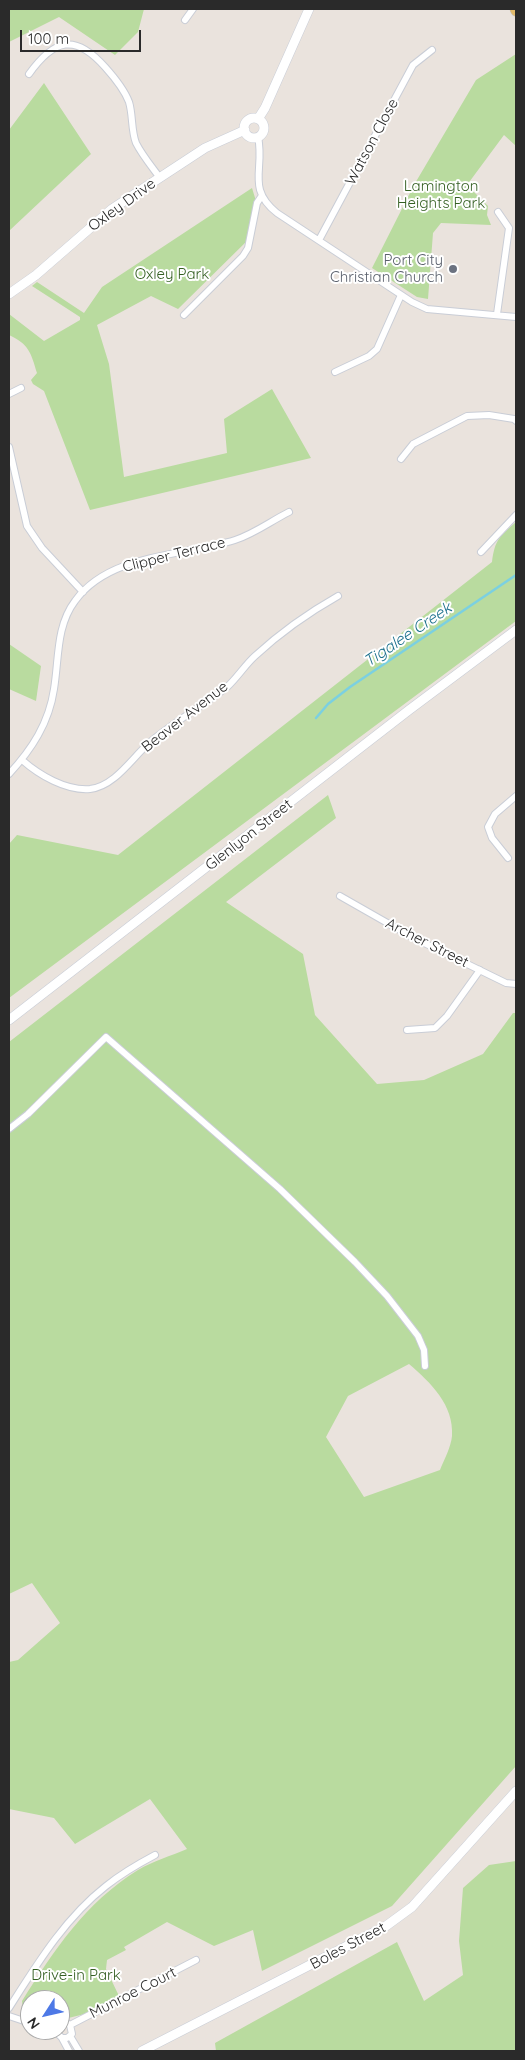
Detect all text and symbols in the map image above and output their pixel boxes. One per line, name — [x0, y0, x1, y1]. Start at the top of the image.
scale bar — [22, 20, 144, 52]
text: 100 m — [28, 29, 69, 48]
street label: Watson Close — [342, 96, 402, 188]
street label: Oxley Drive — [85, 174, 159, 236]
park label: Lamington Heights Park — [397, 177, 485, 212]
place label: Port City Christian Church — [330, 251, 443, 286]
marker: Port City Christian Church — [447, 263, 459, 275]
park label: Oxley Park — [135, 265, 209, 283]
street label: Clipper Terrace — [121, 534, 227, 576]
water label: Tigalee Creek — [361, 599, 455, 671]
street label: Beaver Avenue — [138, 678, 232, 756]
street label: Glenlyon Street — [202, 795, 296, 875]
street label: Archer Street — [382, 914, 472, 972]
street label: Boles Street — [307, 1919, 389, 1973]
street label: Munroe Court — [87, 1963, 179, 2023]
park label: Drive-in Park — [31, 1966, 121, 1984]
north arrow — [20, 1990, 70, 2040]
text: N — [23, 2014, 44, 2032]

